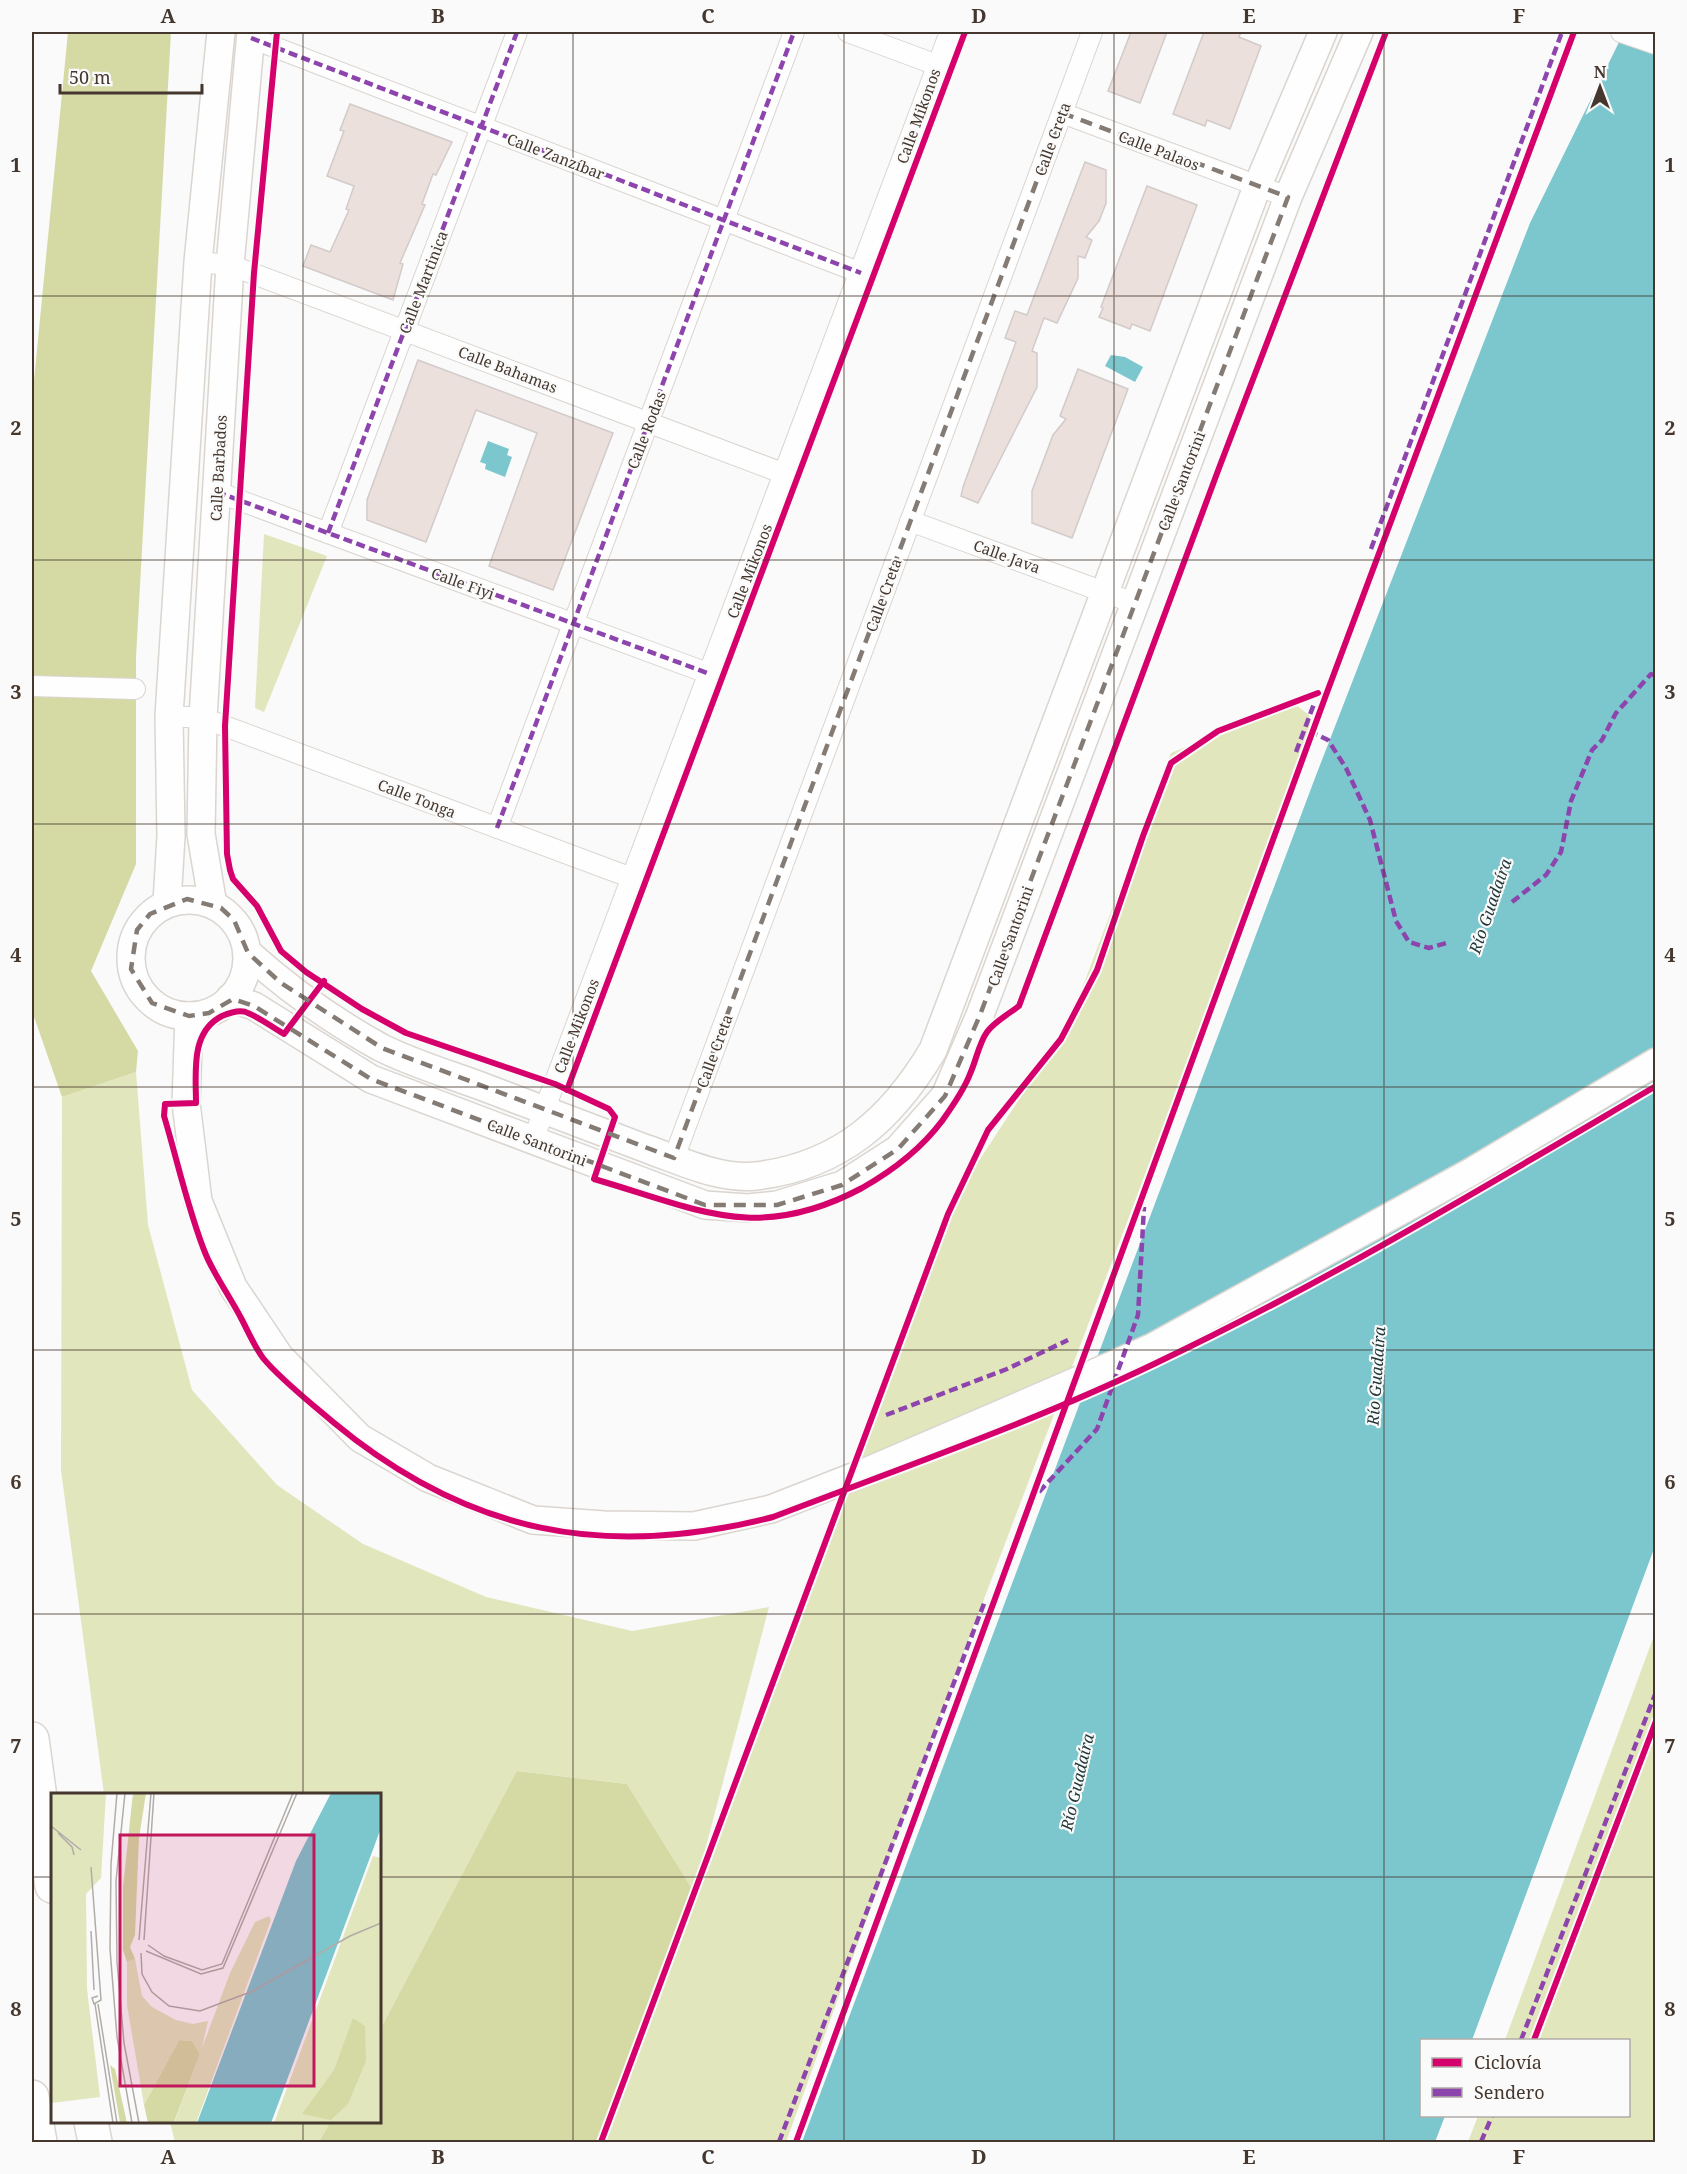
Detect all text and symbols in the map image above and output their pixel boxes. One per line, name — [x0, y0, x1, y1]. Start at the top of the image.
text: A — [160, 2, 176, 29]
text: B — [431, 2, 445, 29]
text: C — [701, 2, 715, 29]
text: D — [971, 2, 987, 29]
text: E — [1242, 2, 1256, 29]
text: F — [1513, 2, 1525, 29]
scale bar — [60, 57, 202, 95]
north arrow — [1570, 57, 1630, 117]
text: N — [1594, 61, 1607, 83]
text: 50 m — [69, 65, 111, 89]
street label: Calle Mikonos — [892, 65, 945, 166]
street label: Calle Creta — [1029, 99, 1075, 179]
street label: Calle Palaos — [1116, 125, 1202, 175]
street label: Calle Zanzíbar — [504, 128, 608, 184]
text: 1 — [10, 151, 22, 178]
text: 1 — [1664, 151, 1676, 178]
street label: Calle Martinica — [394, 228, 452, 336]
street label: Calle Bahamas — [456, 341, 561, 397]
street label: Calle Rodas — [622, 388, 670, 472]
text: 2 — [10, 414, 22, 441]
street label: Calle Barbados — [205, 414, 231, 522]
text: 2 — [1664, 414, 1676, 441]
street label: Calle Santorini — [1153, 428, 1209, 534]
street label: Calle Mikonos — [722, 521, 776, 621]
street label: Calle Java — [971, 535, 1043, 577]
street label: Calle Creta — [860, 555, 906, 635]
street label: Calle Fiyi — [429, 562, 498, 604]
text: 3 — [10, 678, 22, 705]
text: 3 — [1664, 678, 1676, 705]
street label: Calle Tonga — [375, 774, 459, 822]
water label: Río Guadaíra — [1463, 855, 1517, 957]
street label: Calle Santorini — [983, 883, 1037, 989]
text: 4 — [10, 941, 22, 968]
text: 4 — [1664, 941, 1676, 968]
street label: Calle Mikonos — [549, 976, 603, 1076]
street label: Calle Creta — [691, 1011, 737, 1091]
street label: Calle Santorini — [484, 1114, 590, 1170]
text: 5 — [10, 1205, 22, 1232]
text: 5 — [1664, 1205, 1676, 1232]
water label: Río Guadaíra — [1362, 1325, 1390, 1427]
text: 6 — [10, 1468, 22, 1495]
text: 6 — [1664, 1468, 1676, 1495]
water label: Río Guadaíra — [1055, 1731, 1099, 1834]
text: 7 — [10, 1732, 22, 1759]
text: 7 — [1664, 1732, 1676, 1759]
inset map — [51, 1793, 381, 2123]
text: 8 — [10, 1995, 22, 2022]
text: 8 — [1664, 1995, 1676, 2022]
legend — [1420, 2039, 1630, 2117]
text: Ciclovía — [1474, 2050, 1542, 2074]
text: Sendero — [1474, 2080, 1545, 2104]
text: A — [160, 2143, 176, 2170]
text: B — [431, 2143, 445, 2170]
text: C — [701, 2143, 715, 2170]
text: D — [971, 2143, 987, 2170]
text: E — [1242, 2143, 1256, 2170]
text: F — [1513, 2143, 1525, 2170]

